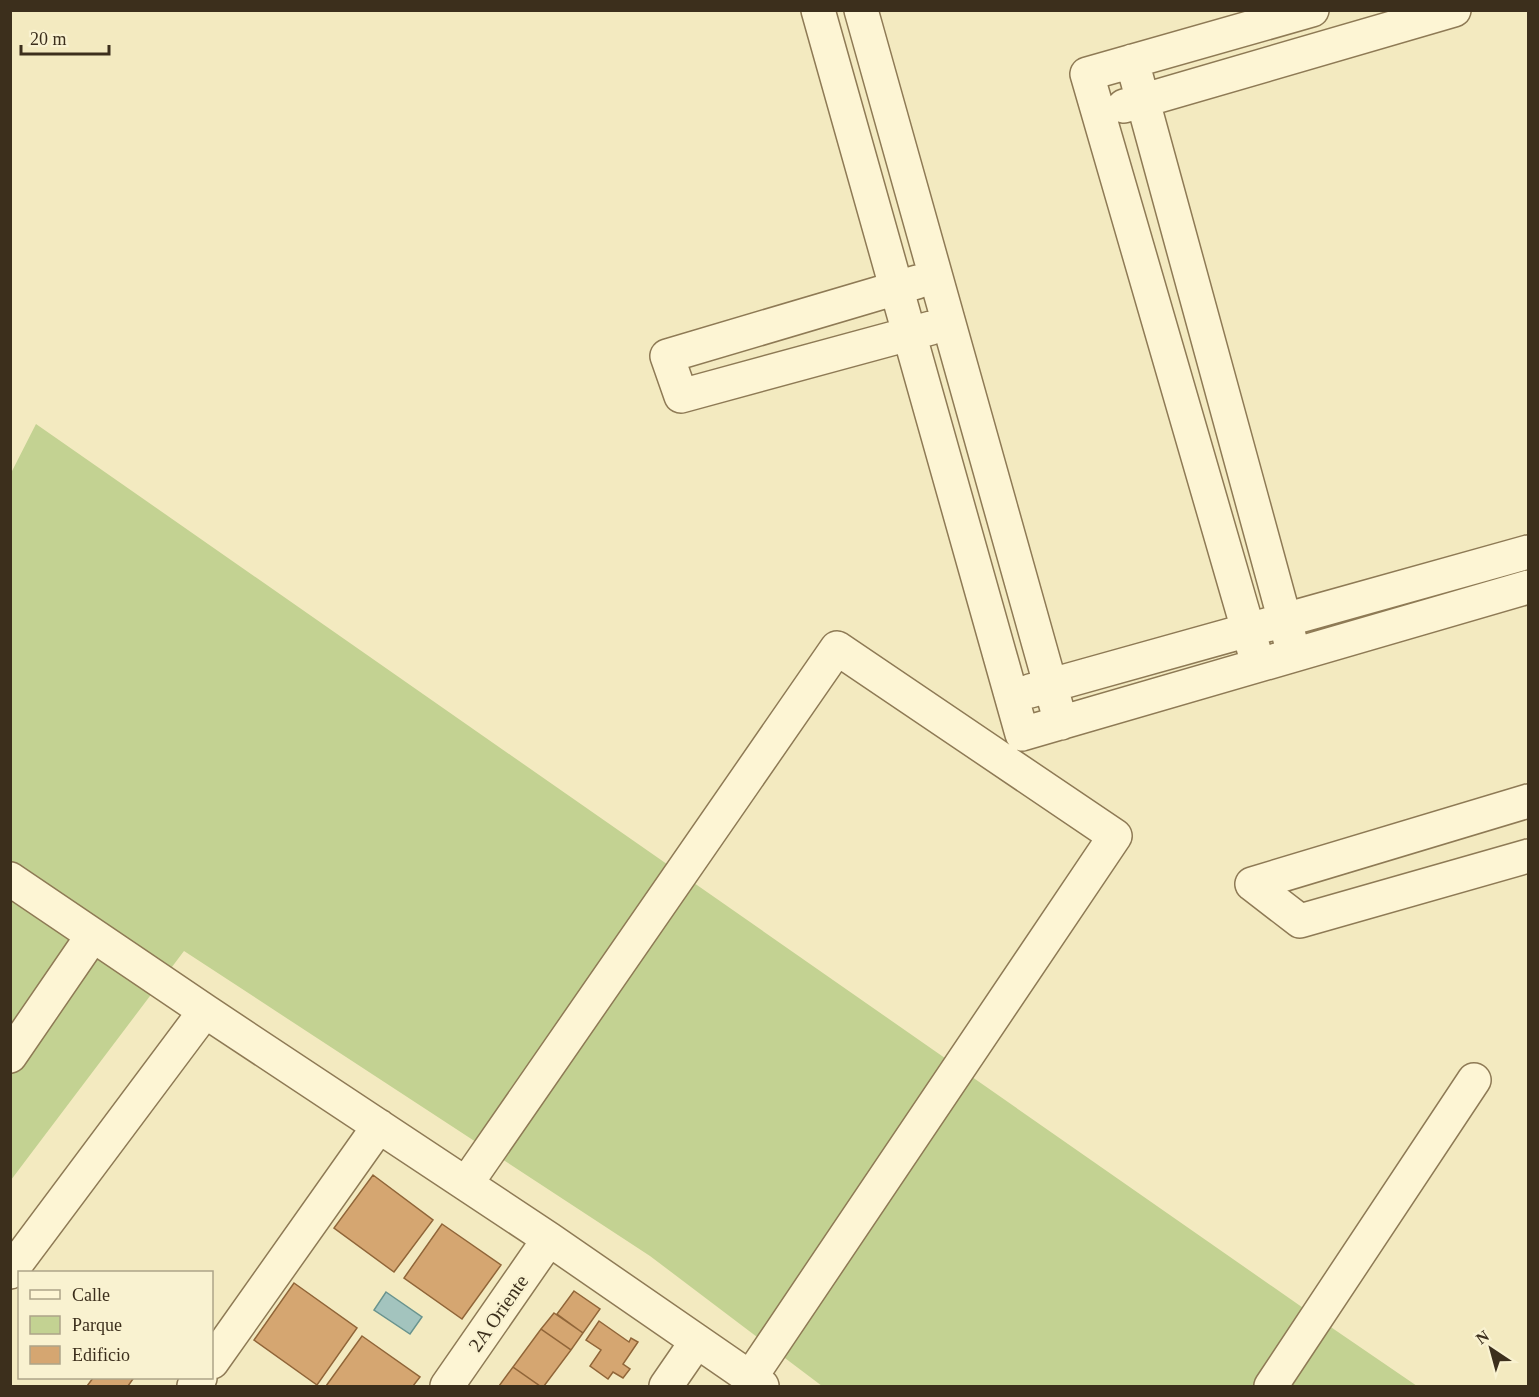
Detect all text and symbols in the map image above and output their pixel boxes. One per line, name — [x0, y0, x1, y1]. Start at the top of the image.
scale bar — [21, 18, 110, 56]
text: 20 m — [30, 29, 67, 49]
street label: 2A Oriente — [464, 1270, 532, 1355]
legend — [18, 1271, 213, 1379]
text: Calle — [72, 1285, 110, 1305]
text: Parque — [72, 1315, 122, 1335]
north arrow — [1461, 1319, 1521, 1379]
text: N — [1473, 1327, 1493, 1348]
text: Edificio — [72, 1345, 130, 1365]

